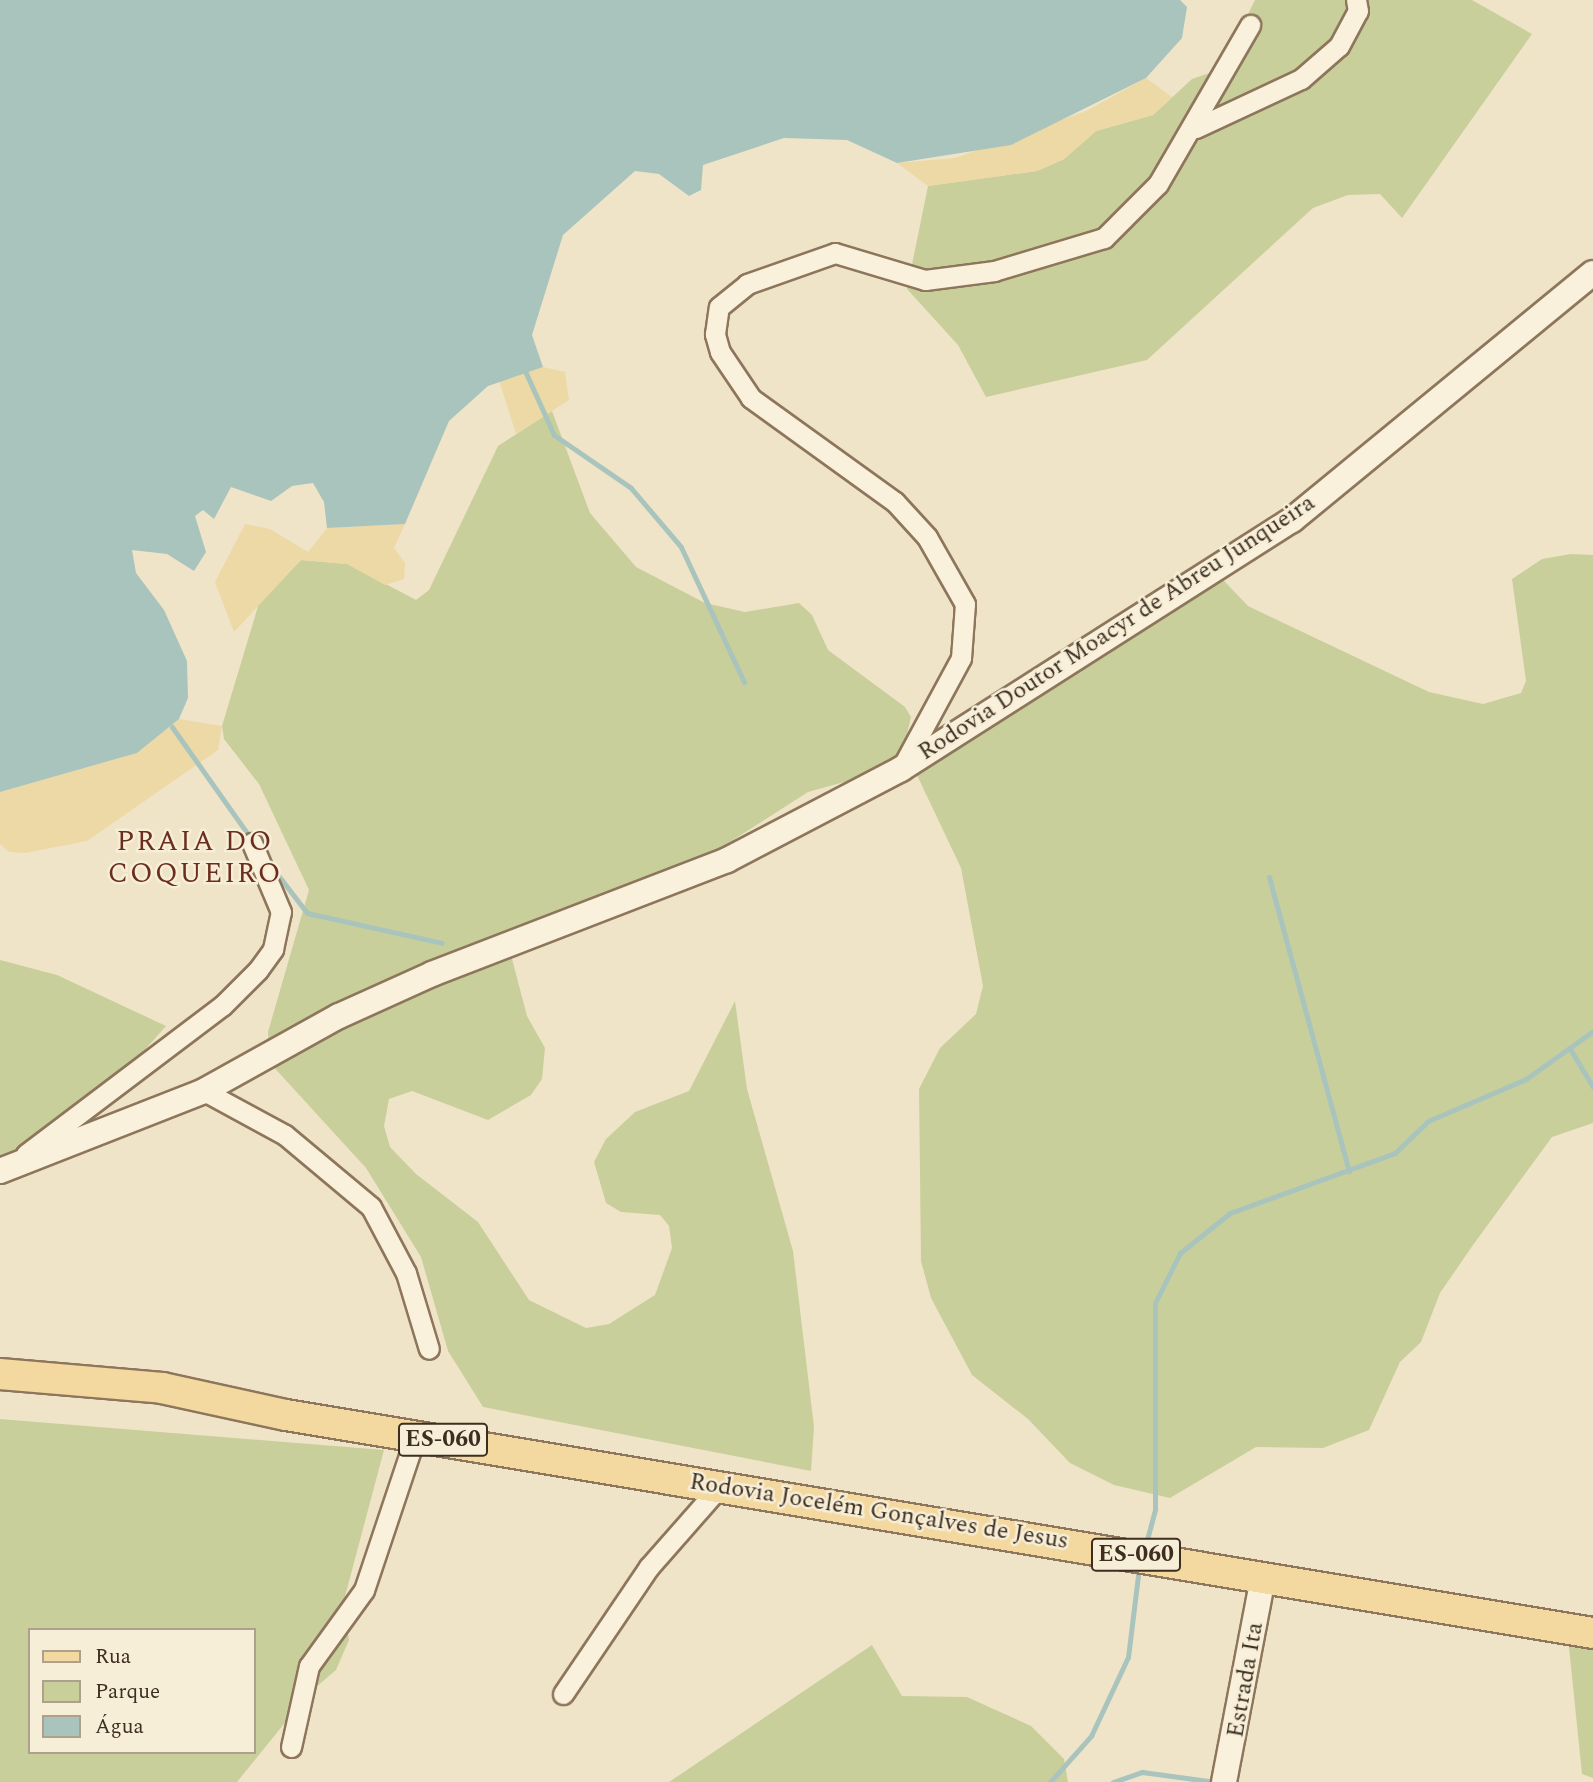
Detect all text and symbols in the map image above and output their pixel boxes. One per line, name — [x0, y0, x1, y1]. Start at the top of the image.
street label: Rodovia Doutor Moacyr de Abreu Junqueira — [913, 489, 1321, 767]
district label: PRAIA DO COQUEIRO — [109, 825, 281, 891]
road number: ES-060 — [398, 1420, 488, 1460]
street label: Rodovia Jocelém Gonçalves de Jesus — [687, 1468, 1071, 1556]
road number: ES-060 — [1090, 1536, 1182, 1574]
street label: Estrada Ita — [1222, 1620, 1270, 1740]
legend — [28, 1628, 256, 1754]
text: Rua — [95, 1641, 131, 1673]
text: Parque — [95, 1676, 160, 1708]
text: Água — [95, 1711, 144, 1743]

